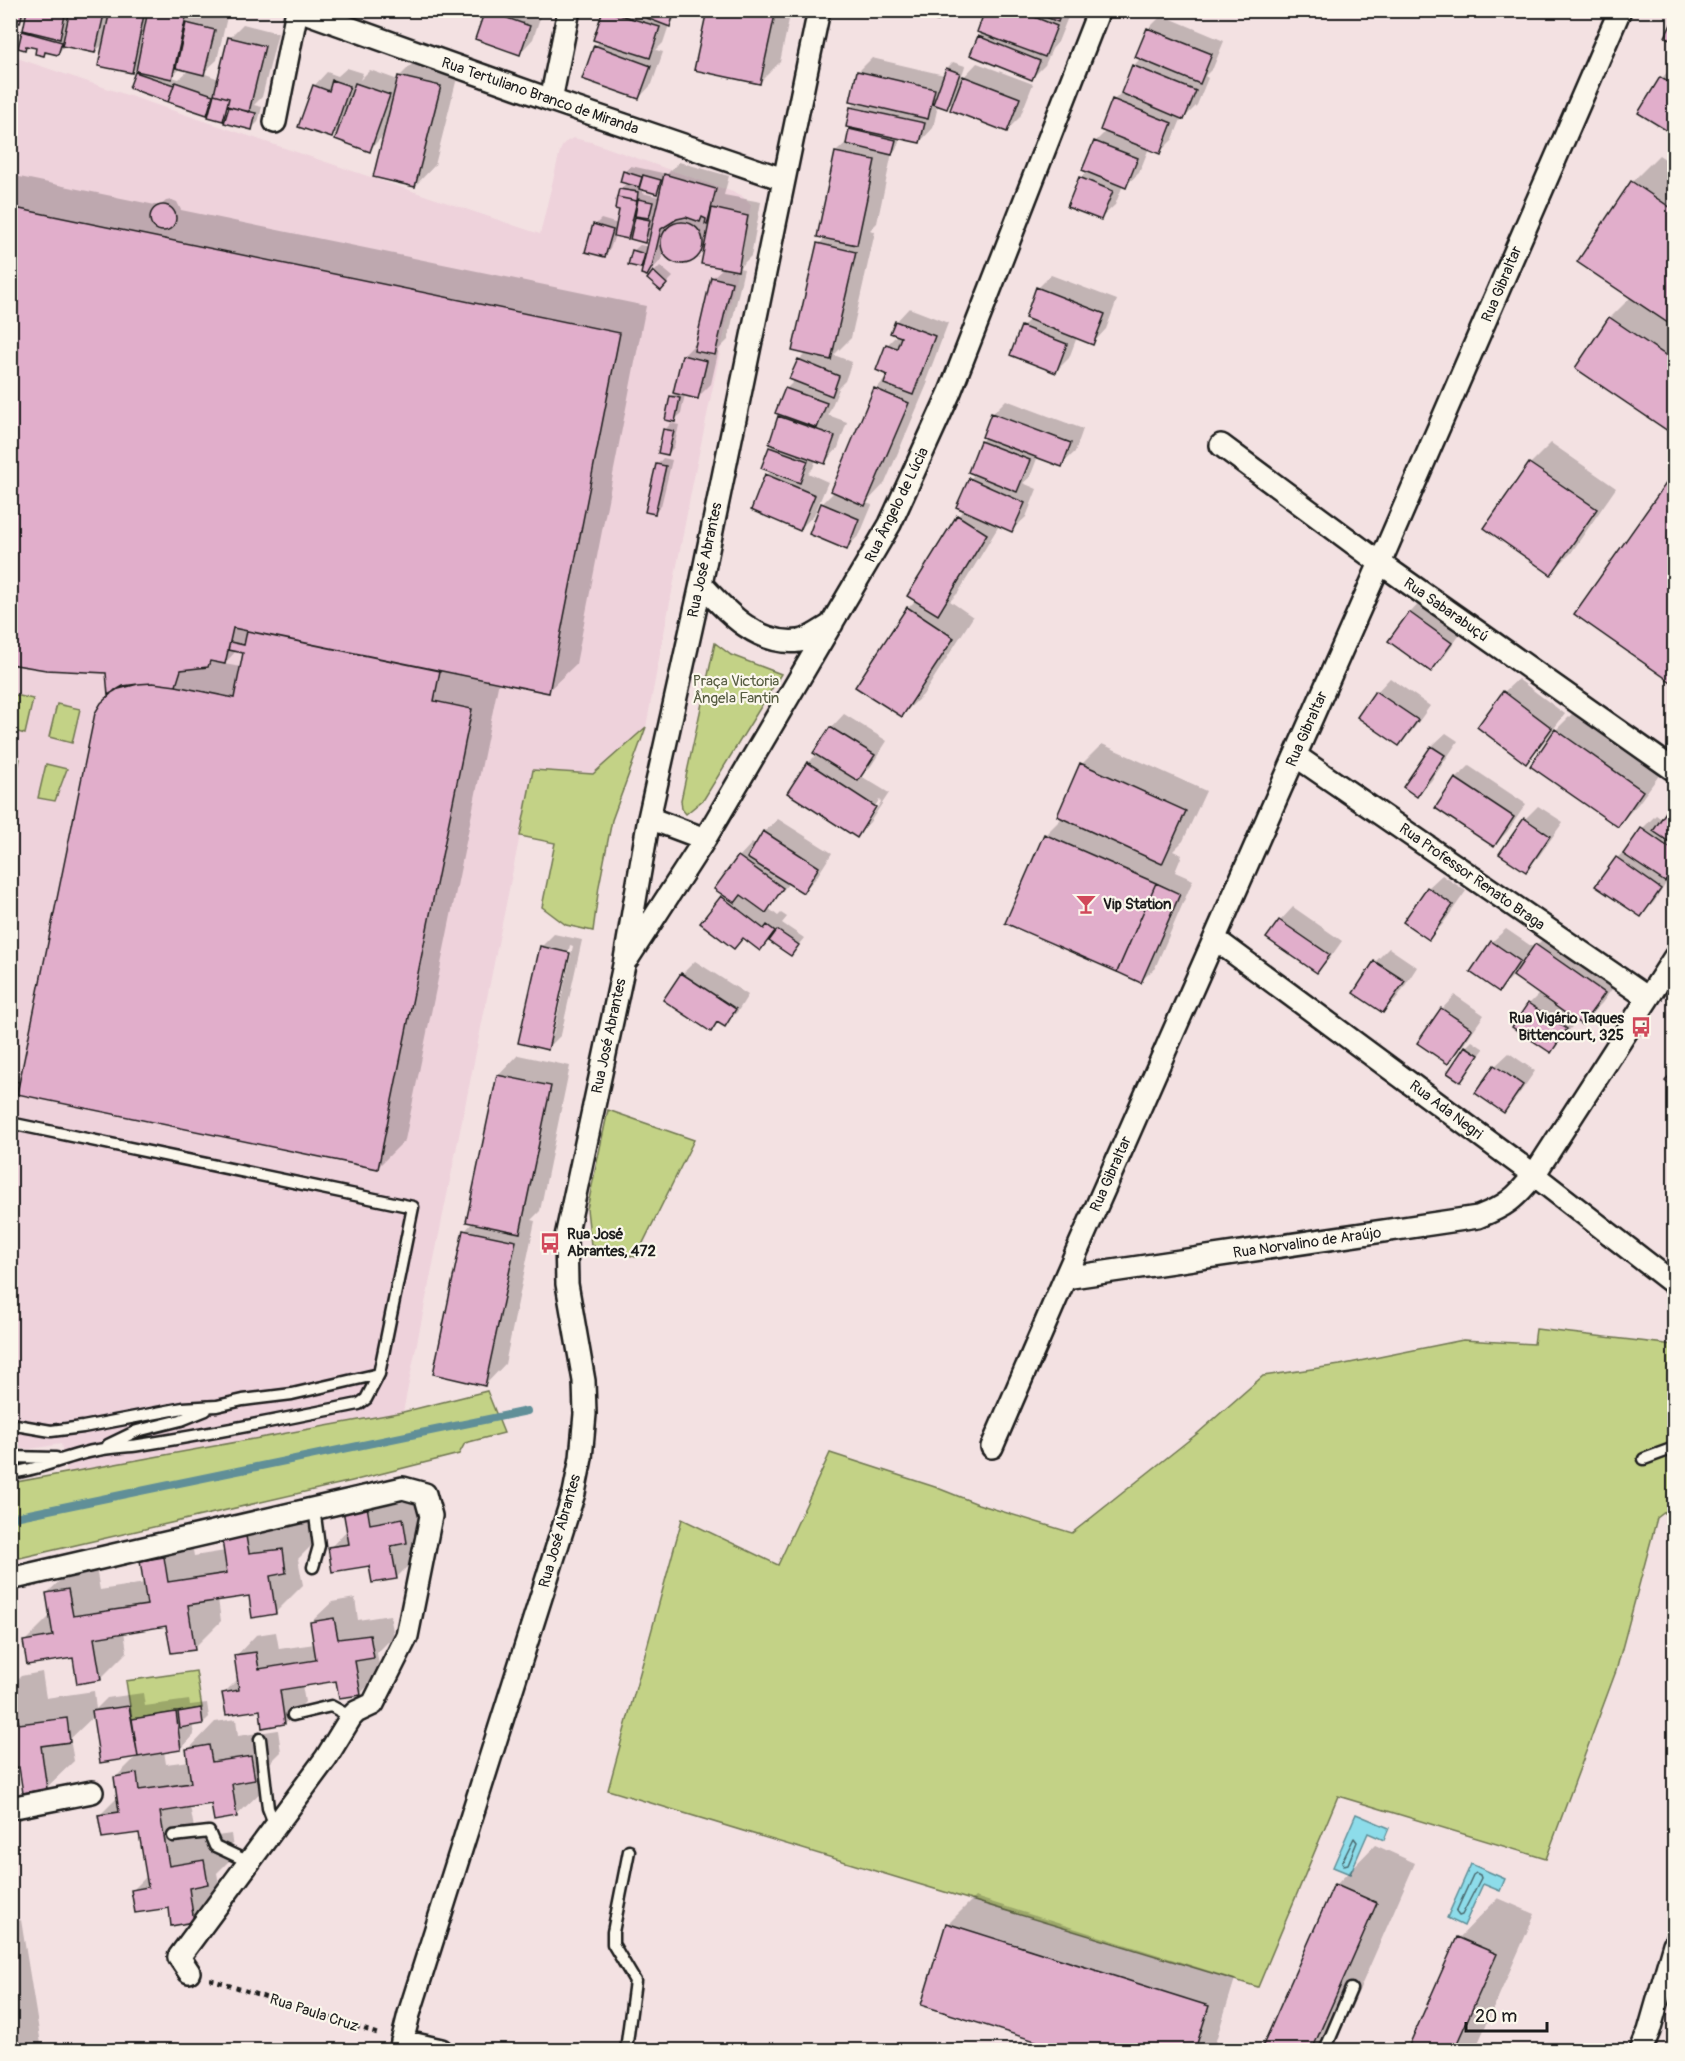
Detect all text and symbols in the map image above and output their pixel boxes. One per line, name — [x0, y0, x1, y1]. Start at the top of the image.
street label: Rua Tertuliano Branco de Miranda — [439, 53, 641, 139]
street label: Rua Gibraltar — [1477, 243, 1527, 325]
street label: Rua Ângelo de Lúcia — [861, 444, 933, 566]
street label: Rua José Abrantes — [684, 500, 727, 619]
street label: Rua Sabarabuçú — [1400, 574, 1492, 646]
park label: Praça Victoria Ângela Fantin — [693, 672, 779, 708]
street label: Rua Gibraltar — [1282, 688, 1332, 770]
street label: Rua Professor Renato Braga — [1395, 819, 1549, 935]
bar icon: Vip Station — [1074, 892, 1098, 916]
place label: Vip Station — [1103, 895, 1172, 914]
street label: Rua José Abrantes — [588, 976, 631, 1095]
place label: Rua Vigário Taques Bittencourt, 325 — [1509, 1009, 1624, 1045]
bus stop icon: Rua Vigário Taques Bittencourt, 325 — [1629, 1015, 1653, 1039]
street label: Rua Ada Negri — [1406, 1076, 1487, 1144]
street label: Rua Gibraltar — [1086, 1133, 1136, 1215]
street label: Rua Norvalino de Araújo — [1232, 1223, 1382, 1263]
place label: Rua José Abrantes, 472 — [567, 1225, 656, 1261]
bus stop icon: Rua José Abrantes, 472 — [538, 1231, 562, 1255]
street label: Rua José Abrantes — [535, 1472, 585, 1590]
street label: Rua Paula Cruz — [267, 1990, 361, 2036]
scale bar — [1466, 1995, 1547, 2033]
text: 20 m — [1475, 2005, 1517, 2028]

